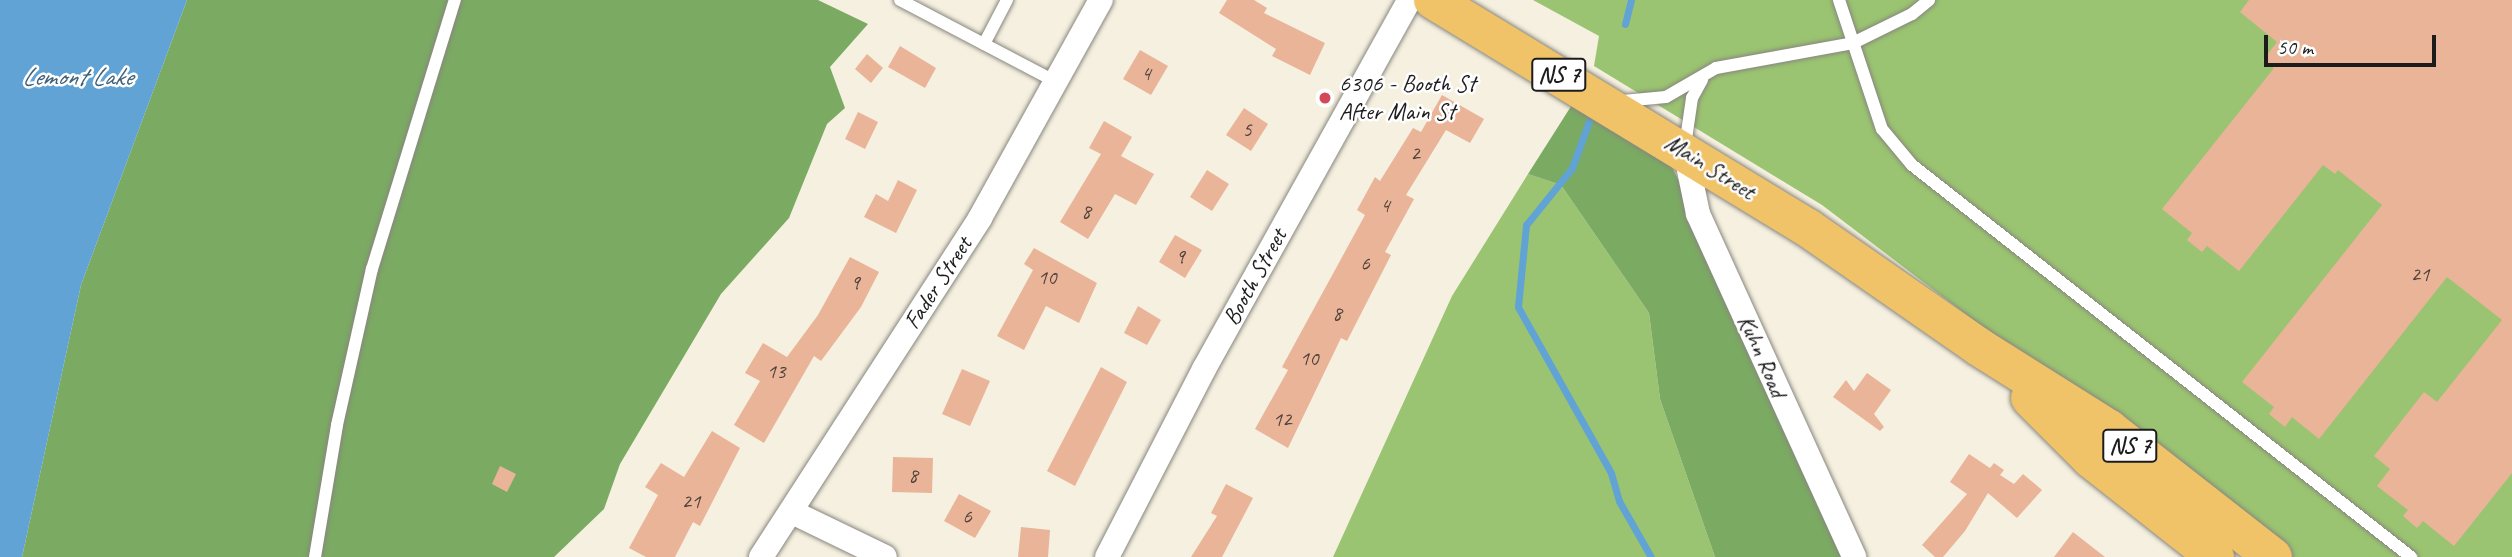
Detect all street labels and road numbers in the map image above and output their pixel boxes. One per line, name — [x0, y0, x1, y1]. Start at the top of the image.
road number: NS 7 — [1531, 55, 1587, 94]
street label: Main Street — [1659, 128, 1761, 206]
street label: Booth Street — [1217, 224, 1293, 330]
street label: Fader Street — [897, 231, 979, 335]
street label: Kuhn Road — [1731, 310, 1793, 402]
road number: NS 7 — [2102, 426, 2158, 466]

